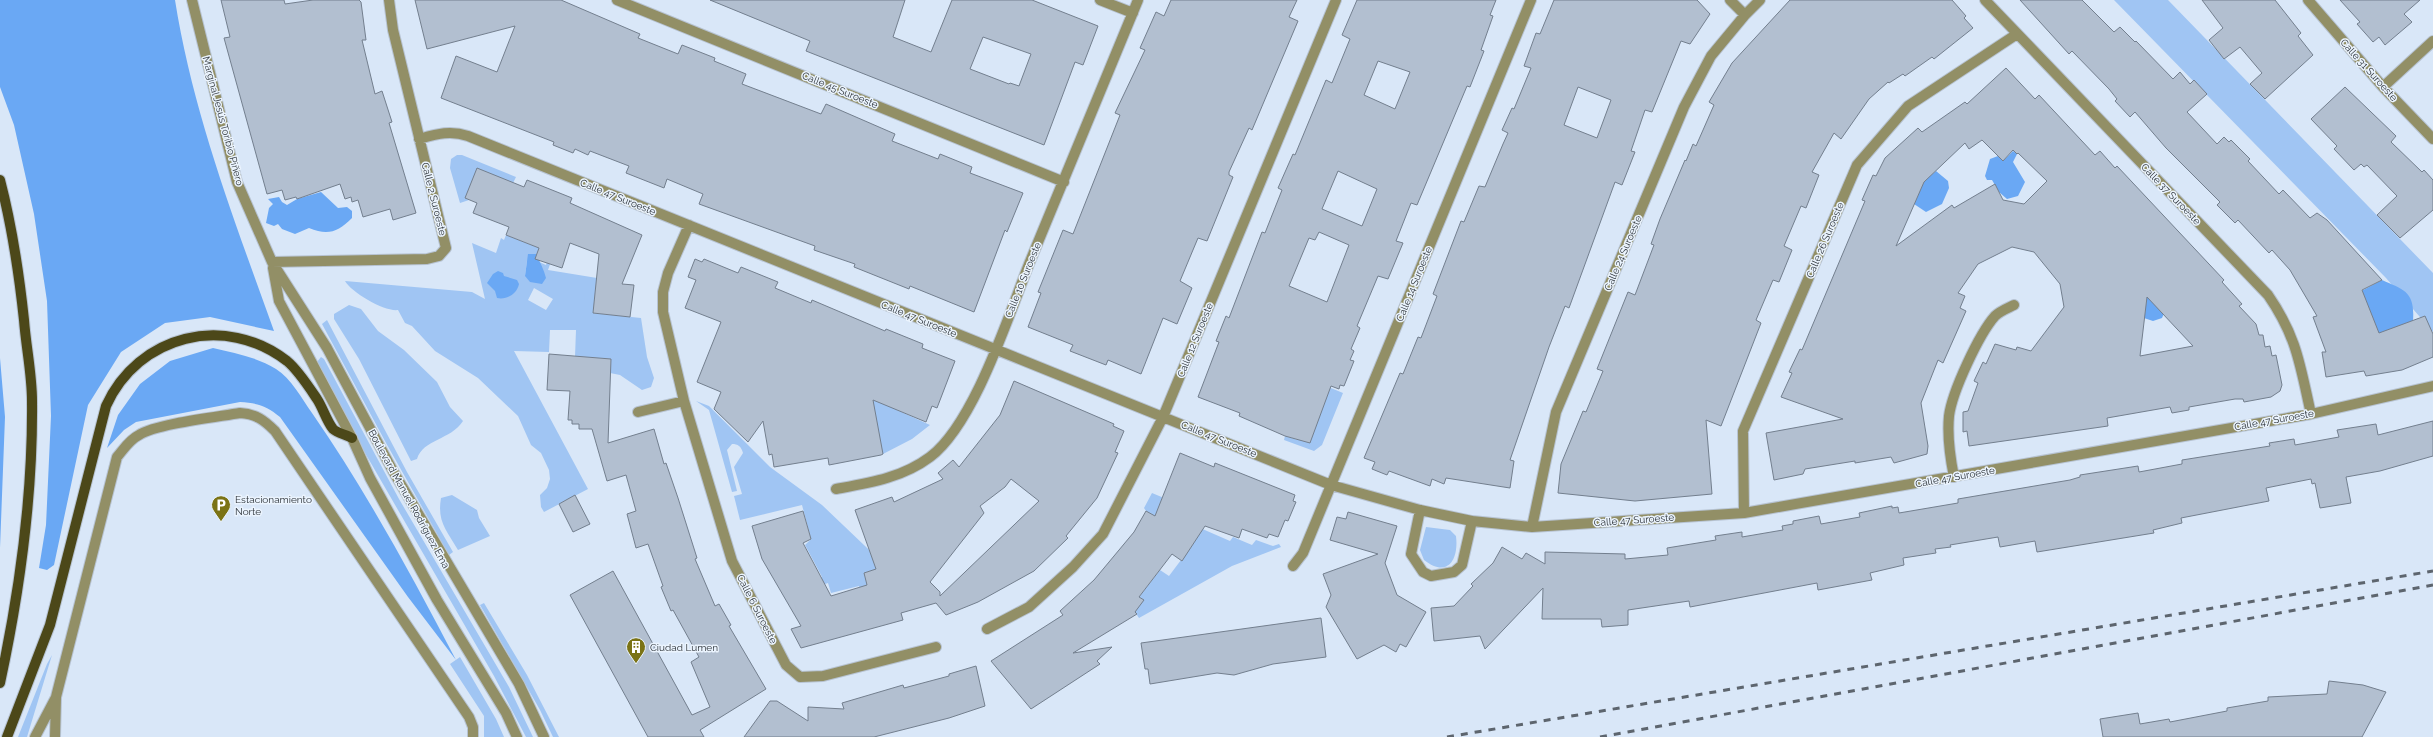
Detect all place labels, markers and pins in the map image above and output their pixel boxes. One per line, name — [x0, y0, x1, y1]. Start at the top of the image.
parking icon: Estacionamiento Norte — [210, 494, 232, 522]
place label: Estacionamiento Norte — [235, 494, 312, 517]
building icon: Ciudad Lumen — [625, 636, 647, 664]
place label: Ciudad Lumen — [650, 642, 718, 653]

